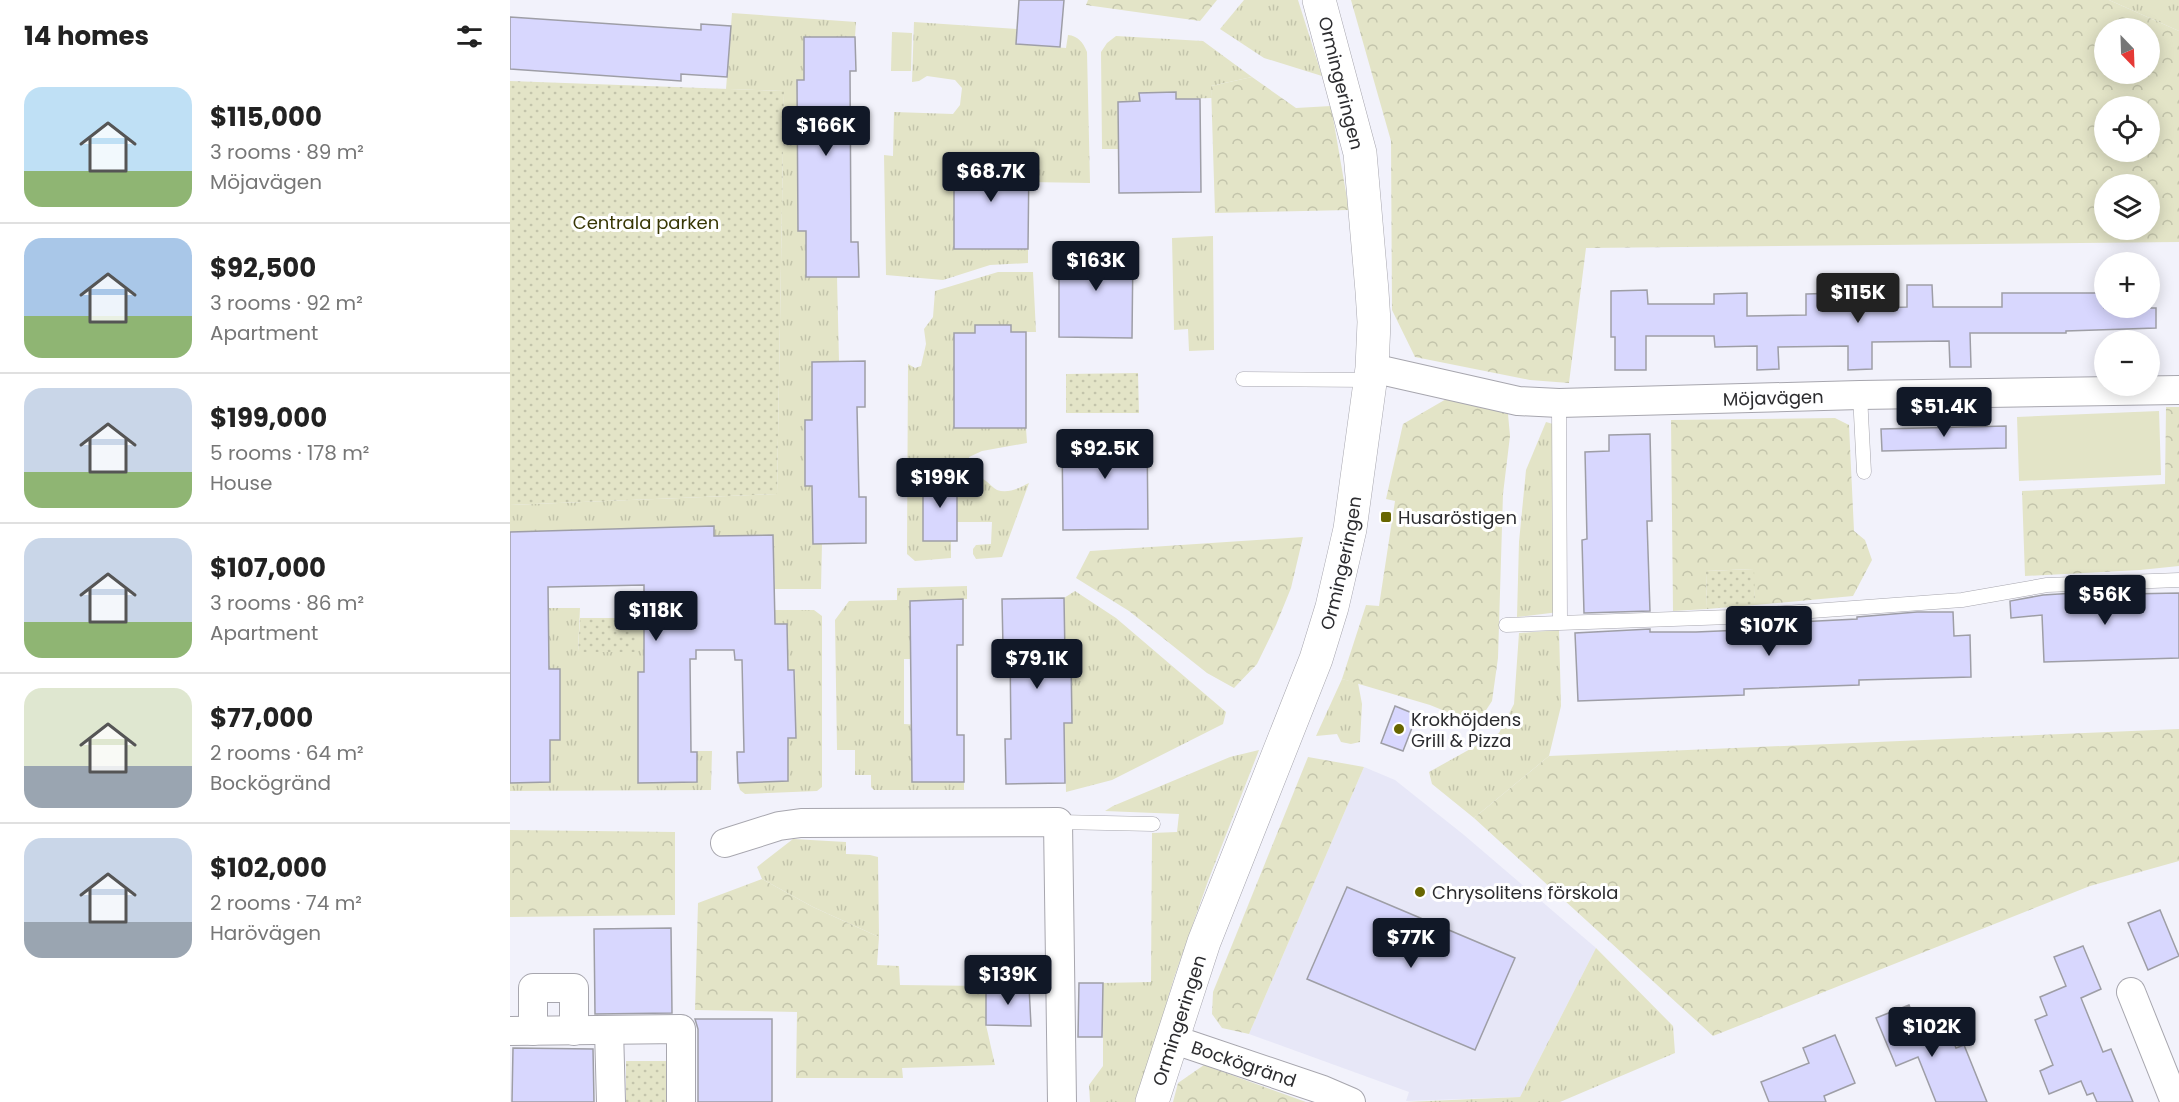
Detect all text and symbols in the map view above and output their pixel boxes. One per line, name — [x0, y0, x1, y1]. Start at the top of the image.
street label: Ormingeringen — [1312, 14, 1370, 152]
text: 14 homes — [24, 18, 149, 54]
north arrow — [2094, 18, 2160, 84]
map controls — [2094, 18, 2160, 396]
icon: filters — [453, 20, 486, 53]
button: locate — [2094, 96, 2160, 162]
text: $115,000 — [210, 99, 322, 135]
pin: $166K — [784, 106, 868, 157]
icon: home — [72, 111, 144, 183]
text: $166K — [796, 111, 856, 139]
text: 3 rooms · 89 m² — [210, 138, 364, 166]
pin: $68.7K — [942, 152, 1040, 203]
text: $68.7K — [956, 157, 1026, 185]
text: Möjavägen — [210, 168, 322, 196]
button: layers — [2094, 174, 2160, 240]
park label: Centrala parken — [573, 210, 719, 235]
pin: $163K — [1054, 241, 1138, 292]
text: $163K — [1066, 246, 1126, 274]
text: $92,500 — [210, 250, 316, 286]
button: + — [2094, 252, 2160, 318]
icon: home — [72, 262, 144, 334]
pin: $115K — [1816, 273, 1900, 324]
text: $115K — [1830, 278, 1886, 306]
text: 3 rooms · 92 m² — [210, 289, 363, 317]
text: Apartment — [210, 319, 318, 347]
button: − — [2094, 330, 2160, 396]
street label: Möjavägen — [1722, 383, 1824, 411]
pin: $51.4K — [1895, 387, 1993, 438]
text: $51.4K — [1911, 392, 1977, 420]
text: $199,000 — [210, 400, 327, 436]
icon: home — [72, 412, 144, 484]
pin: $92.5K — [1056, 429, 1154, 480]
text: $92.5K — [1070, 434, 1140, 462]
text: 5 rooms · 178 m² — [210, 439, 369, 467]
pin: $199K — [898, 458, 982, 509]
text: $199K — [910, 463, 970, 491]
text: House — [210, 469, 272, 497]
street label: Ormingeringen — [1313, 495, 1367, 633]
place label: Husaröstigen — [1398, 505, 1517, 530]
marker: Husaröstigen — [1379, 510, 1393, 524]
text: $107,000 — [210, 550, 326, 586]
icon: home — [72, 562, 144, 634]
pin: $56K — [2069, 575, 2141, 626]
text: $56K — [2079, 580, 2131, 608]
text: 3 rooms · 86 m² — [210, 589, 364, 617]
pin: $118K — [614, 591, 698, 642]
text: $118K — [628, 596, 684, 624]
pin: $107K — [1727, 606, 1811, 657]
text: $107K — [1740, 611, 1798, 639]
text: Apartment — [210, 619, 318, 647]
pin: $79.1K — [988, 639, 1086, 690]
text: $79.1K — [1005, 644, 1069, 672]
text: $77,000 — [210, 700, 313, 736]
place label: Krokhöjdens Grill & Pizza — [1411, 707, 1521, 753]
icon: home — [72, 712, 144, 784]
marker: Krokhöjdens Grill & Pizza — [1392, 722, 1406, 736]
text: 2 rooms · 64 m² — [210, 739, 364, 767]
text: Bockögränd — [210, 769, 331, 797]
text: $102,000 — [210, 850, 327, 886]
icon: home — [72, 862, 144, 934]
place label: Chrysolitens förskola — [1432, 880, 1618, 905]
marker: Chrysolitens förskola — [1413, 885, 1427, 899]
text: 2 rooms · 74 m² — [210, 889, 362, 917]
pin: $77K — [1375, 918, 1447, 969]
text: Harövägen — [210, 919, 321, 947]
text: $77K — [1387, 923, 1435, 951]
street label: Ormingeringen — [1146, 952, 1212, 1089]
pin: $139K — [966, 955, 1050, 1006]
text: $139K — [978, 960, 1038, 988]
pin: $102K — [1890, 1007, 1974, 1058]
text: $102K — [1902, 1012, 1962, 1040]
street label: Bockögränd — [1188, 1034, 1300, 1093]

